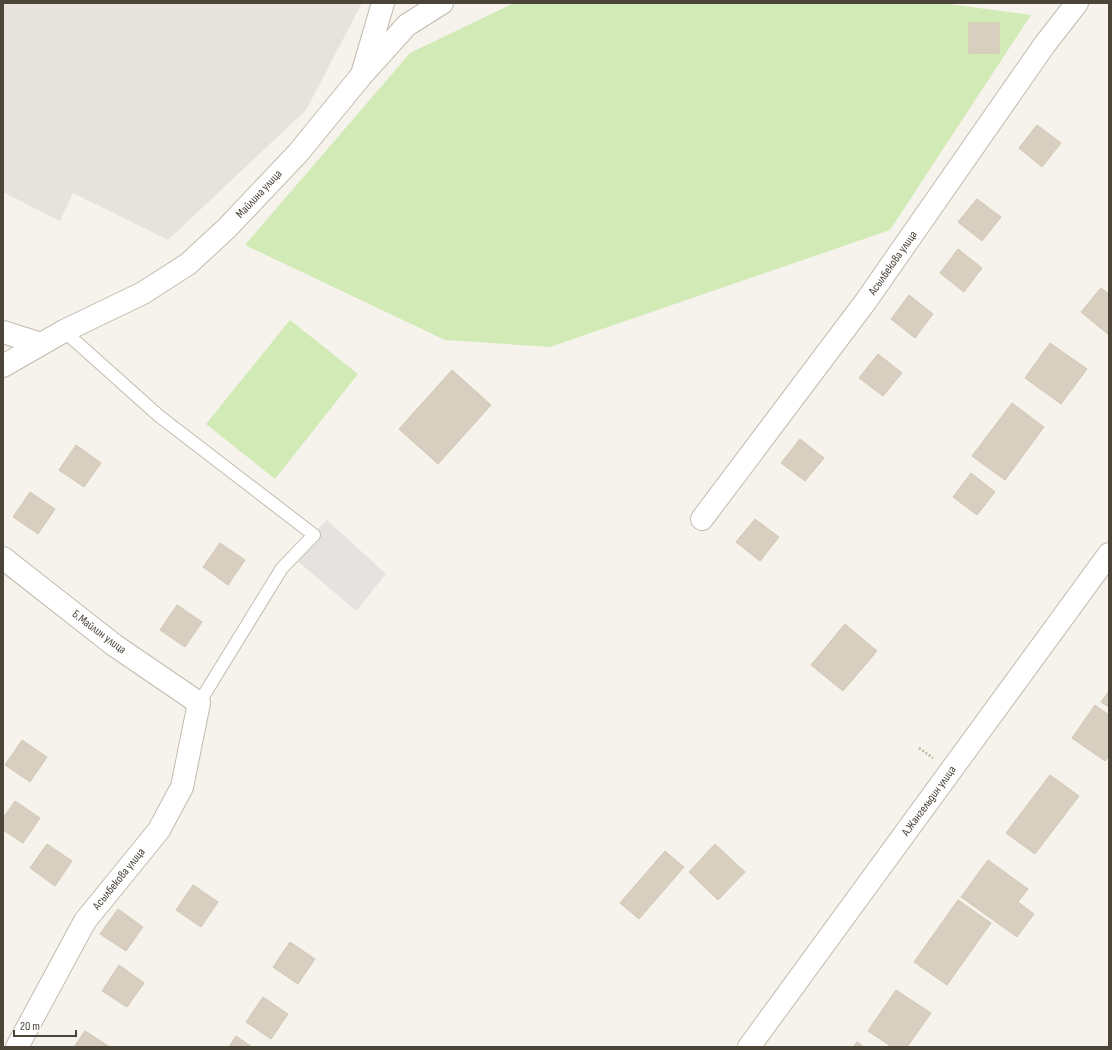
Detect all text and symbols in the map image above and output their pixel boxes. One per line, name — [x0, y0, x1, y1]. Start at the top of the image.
street label: Майлина улица — [233, 166, 286, 221]
street label: Асылбекова улица — [865, 228, 921, 299]
street label: Б.Майлин улица — [69, 607, 129, 657]
street label: А.Жангельдин улица — [898, 763, 960, 840]
street label: Асылбекова улица — [89, 845, 149, 914]
scale bar — [14, 1012, 76, 1038]
text: 20 m — [20, 1019, 40, 1034]

